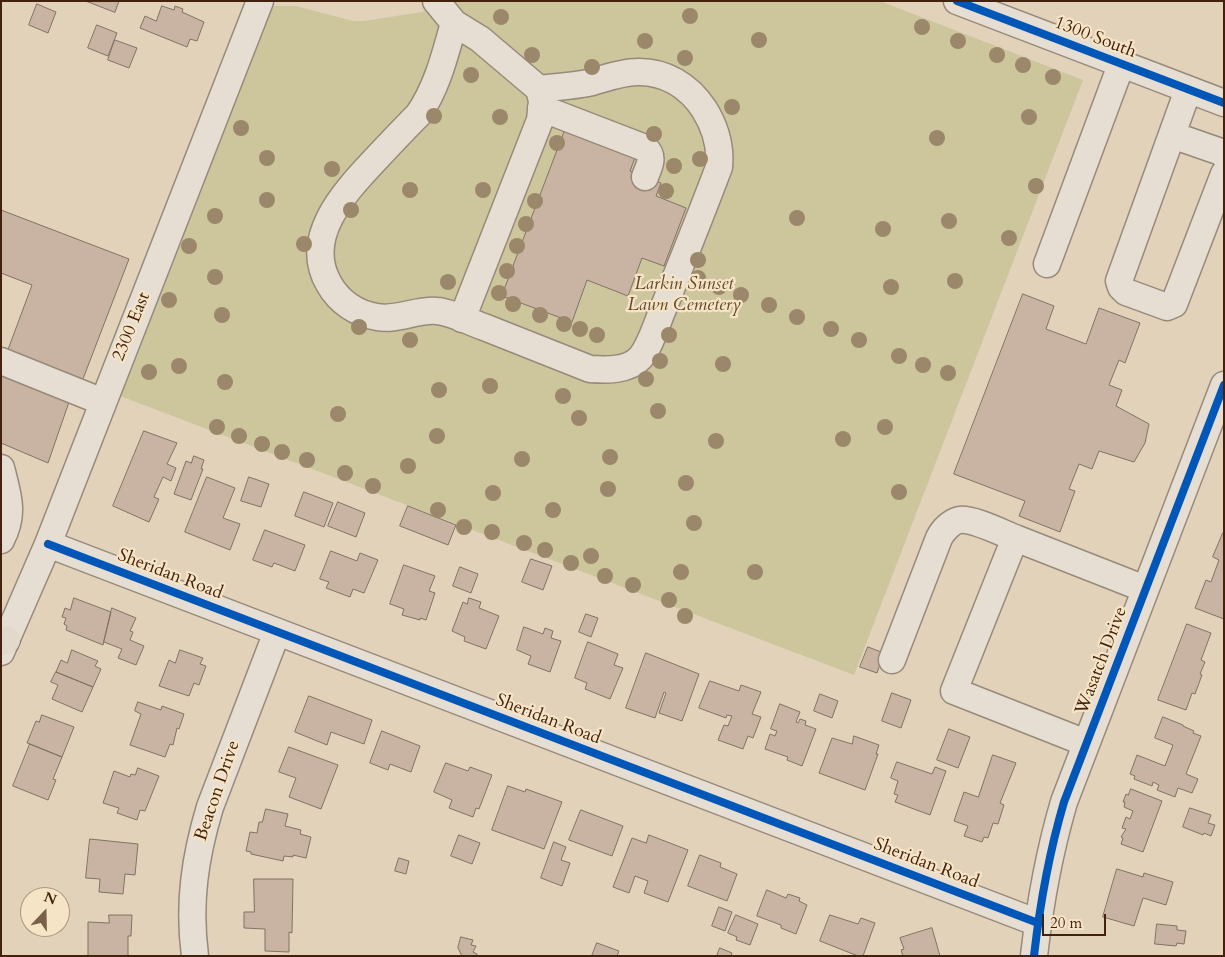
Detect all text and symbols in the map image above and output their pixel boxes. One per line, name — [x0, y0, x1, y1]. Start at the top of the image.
street label: 1300 South — [1051, 13, 1139, 63]
park label: Larkin Sunset Lawn Cemetery — [627, 274, 741, 316]
street label: 2300 East — [108, 289, 156, 365]
street label: Sheridan Road — [114, 545, 226, 605]
street label: Wasatch Drive — [1072, 604, 1132, 718]
street label: Sheridan Road — [492, 690, 604, 750]
street label: Beacon Drive — [191, 738, 245, 844]
street label: Sheridan Road — [870, 834, 982, 894]
north arrow — [20, 887, 70, 937]
text: N — [41, 887, 59, 910]
scale bar — [1045, 904, 1109, 936]
text: 20 m — [1050, 913, 1082, 933]

